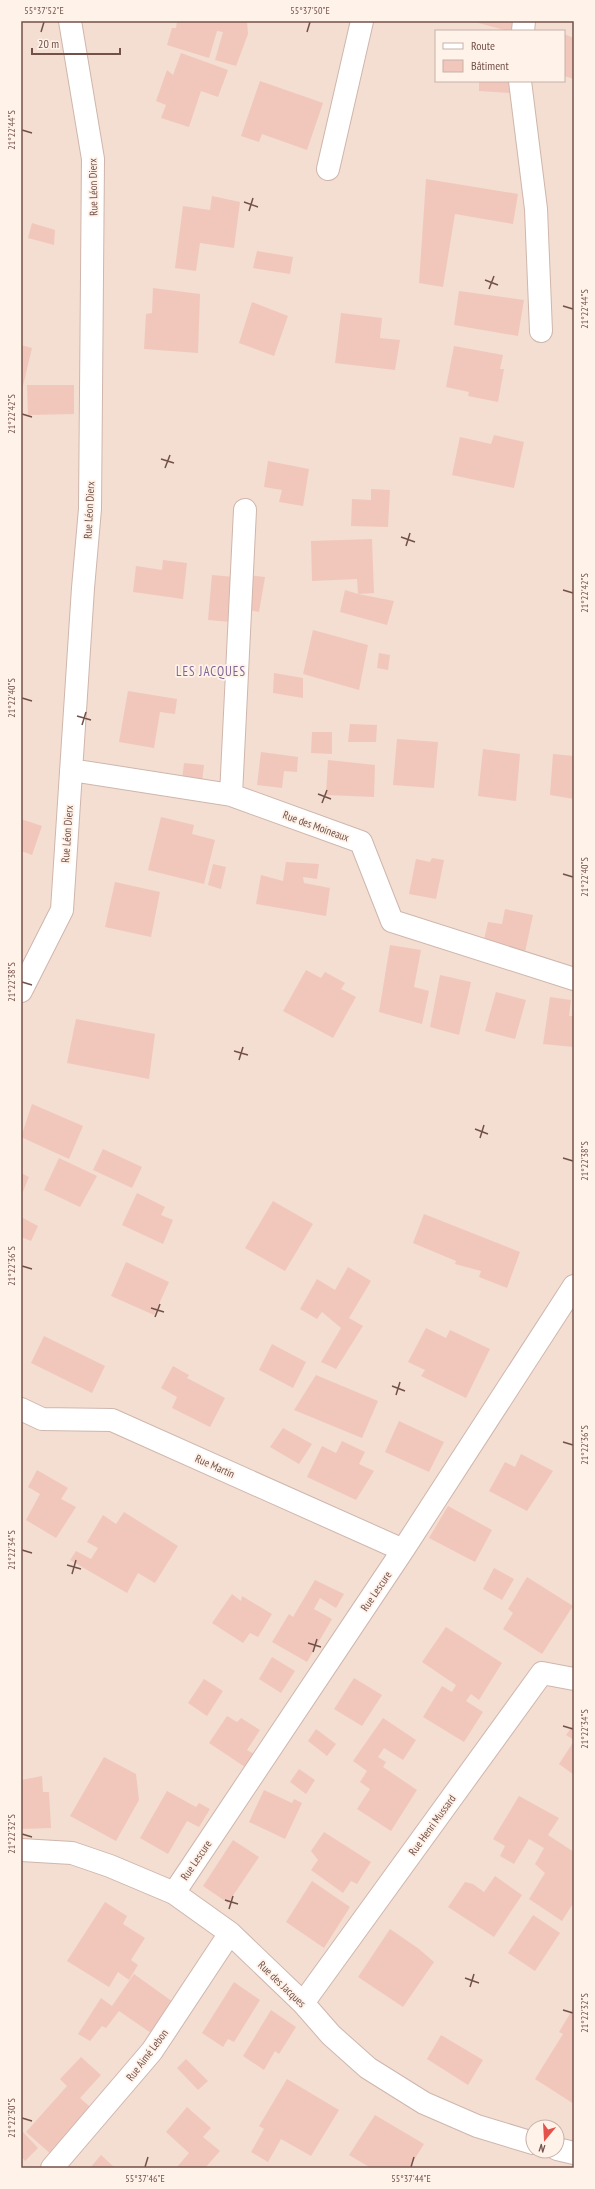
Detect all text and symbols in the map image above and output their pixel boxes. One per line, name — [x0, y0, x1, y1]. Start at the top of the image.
text: 55°37'52"E — [24, 4, 64, 17]
text: 55°37'50"E — [290, 4, 330, 17]
scale bar — [32, 30, 120, 56]
legend — [435, 30, 565, 82]
text: 20 m — [38, 36, 59, 51]
text: Route — [471, 38, 495, 53]
text: Bâtiment — [471, 58, 509, 73]
text: 21°22'44"S — [5, 110, 18, 150]
street label: Rue Léon Dierx — [85, 158, 101, 216]
text: 21°22'44"S — [578, 289, 591, 329]
text: 21°22'42"S — [5, 394, 18, 434]
street label: Rue Léon Dierx — [81, 480, 98, 539]
text: 21°22'42"S — [578, 573, 591, 613]
district label: LES JACQUES — [176, 663, 246, 680]
text: 21°22'40"S — [5, 678, 18, 718]
street label: Rue Léon Dierx — [58, 804, 76, 863]
street label: Rue des Moineaux — [281, 808, 351, 845]
text: 21°22'40"S — [578, 857, 591, 897]
text: 21°22'38"S — [5, 962, 18, 1002]
text: 21°22'38"S — [578, 1141, 591, 1181]
text: 21°22'36"S — [5, 1246, 18, 1286]
text: 21°22'36"S — [578, 1425, 591, 1465]
street label: Rue Martin — [193, 1451, 237, 1481]
text: 21°22'34"S — [5, 1530, 18, 1570]
street label: Rue Lescure — [357, 1568, 395, 1614]
text: 21°22'34"S — [578, 1709, 591, 1749]
street label: Rue Henri Mussard — [405, 1792, 459, 1858]
text: 21°22'32"S — [5, 1814, 18, 1854]
street label: Rue Lescure — [177, 1837, 215, 1883]
street label: Rue des Jacques — [255, 1958, 309, 2010]
text: 21°22'32"S — [578, 1993, 591, 2033]
street label: Rue Aimé Lebon — [123, 2026, 171, 2084]
text: 21°22'30"S — [5, 2098, 18, 2138]
north arrow — [525, 2119, 565, 2159]
text: N — [537, 2141, 547, 2156]
text: 55°37'46"E — [125, 2172, 165, 2185]
text: 55°37'44"E — [391, 2172, 431, 2185]

